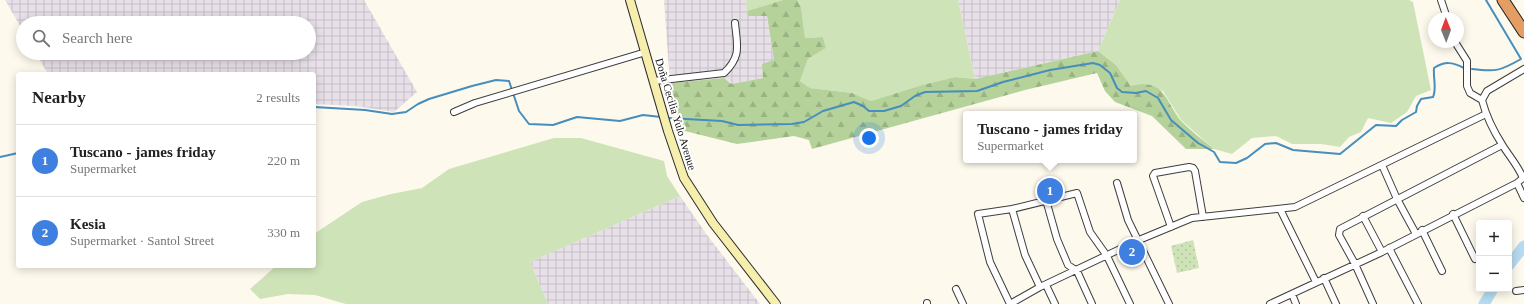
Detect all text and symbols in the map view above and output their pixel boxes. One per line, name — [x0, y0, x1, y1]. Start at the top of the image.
north arrow — [1428, 12, 1464, 48]
search box — [16, 16, 316, 60]
icon: search — [30, 27, 52, 49]
text: Search here — [62, 30, 132, 46]
street label: Doña Cecilia Yulo Avenue — [653, 57, 699, 172]
text: Nearby — [32, 88, 86, 107]
text: 2 results — [256, 90, 300, 105]
popup — [963, 111, 1137, 163]
text: Tuscano - james friday — [977, 121, 1123, 137]
your location — [859, 128, 879, 148]
text: Supermarket — [977, 138, 1044, 153]
text: Tuscano - james friday — [70, 144, 216, 160]
text: 1 — [42, 153, 48, 168]
text: 220 m — [267, 153, 300, 168]
text: Supermarket — [70, 161, 136, 176]
pin: 1 — [1037, 176, 1063, 206]
text: Kesia — [70, 216, 106, 232]
map controls — [1476, 220, 1512, 292]
button: + — [1476, 220, 1512, 256]
text: 2 — [42, 225, 48, 240]
text: 330 m — [267, 225, 300, 240]
text: Supermarket · Santol Street — [70, 233, 214, 248]
pin: 2 — [1119, 237, 1145, 267]
button: − — [1476, 256, 1512, 292]

